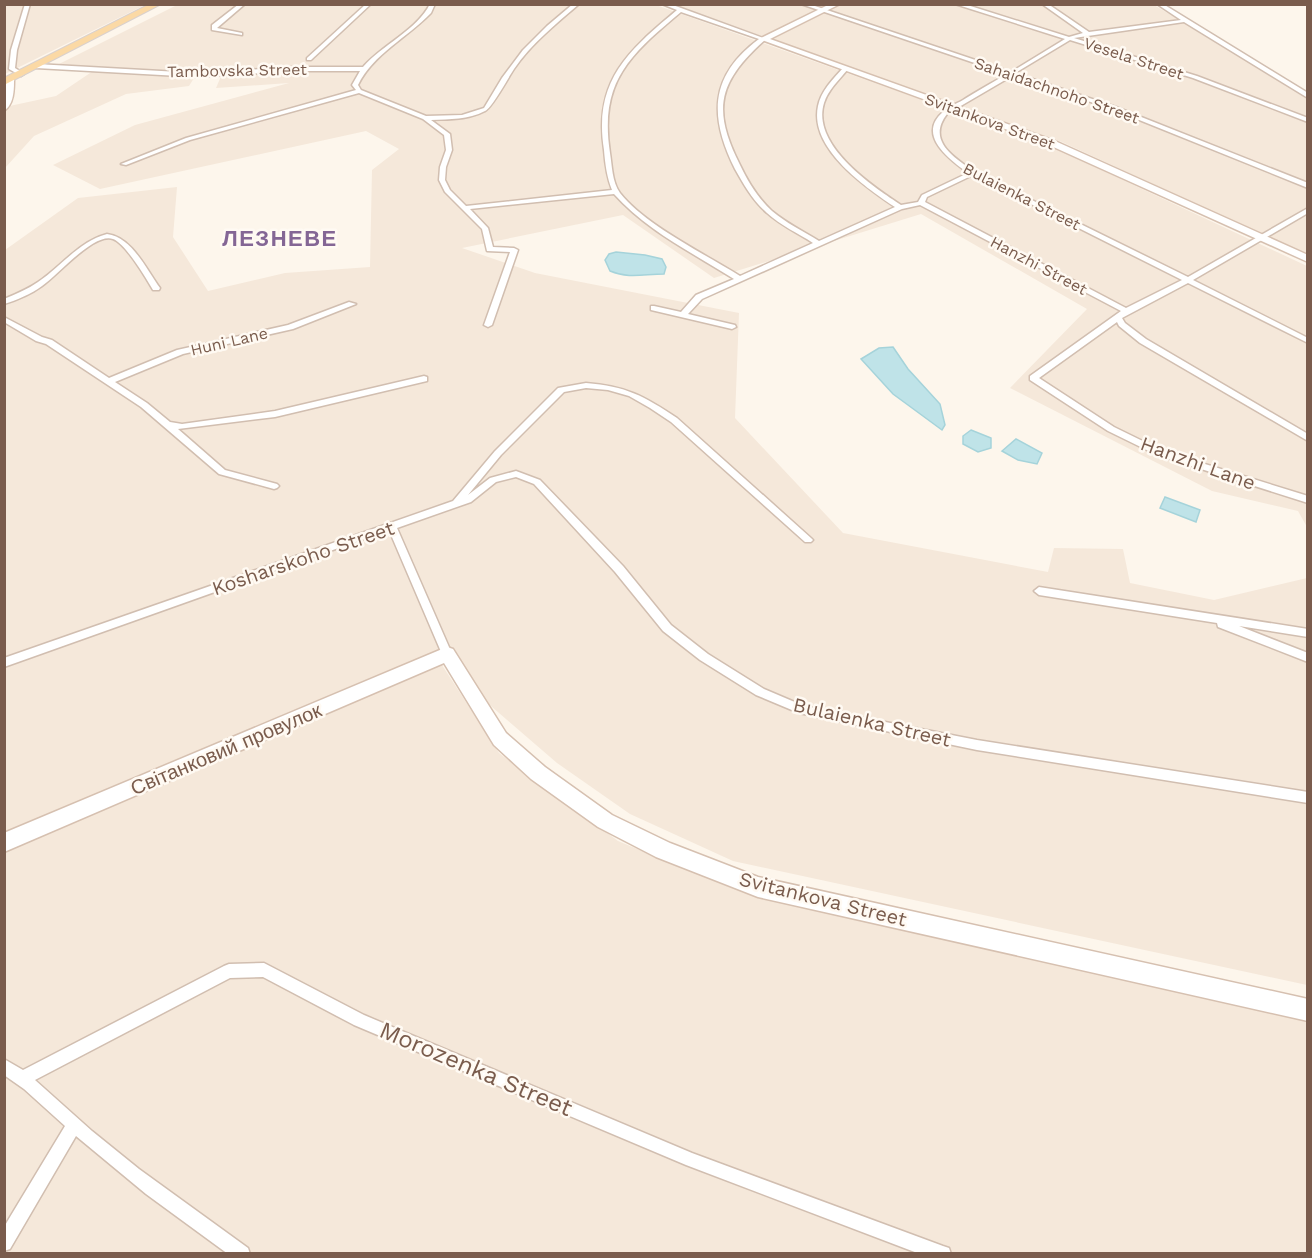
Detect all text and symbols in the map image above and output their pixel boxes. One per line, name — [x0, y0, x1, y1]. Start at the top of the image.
street label: Vesela Street — [1082, 33, 1186, 84]
street label: Sahaidachnoho Street — [972, 53, 1142, 128]
street label: Tambovska Street — [167, 60, 307, 81]
street label: Svitankova Street — [922, 89, 1058, 154]
street label: Bulaienka Street — [960, 159, 1084, 234]
district label: ЛЕЗНЕВЕ — [222, 226, 338, 251]
street label: Hanzhi Street — [987, 232, 1091, 299]
street label: Huni Lane — [189, 323, 270, 360]
street label: Hanzhi Lane — [1137, 431, 1259, 495]
street label: Kosharskoho Street — [209, 515, 398, 600]
street label: Bulaienka Street — [791, 692, 954, 752]
street label: Світанковий провулок — [127, 698, 325, 800]
street label: Svitankova Street — [737, 867, 910, 932]
street label: Morozenka Street — [375, 1016, 577, 1122]

